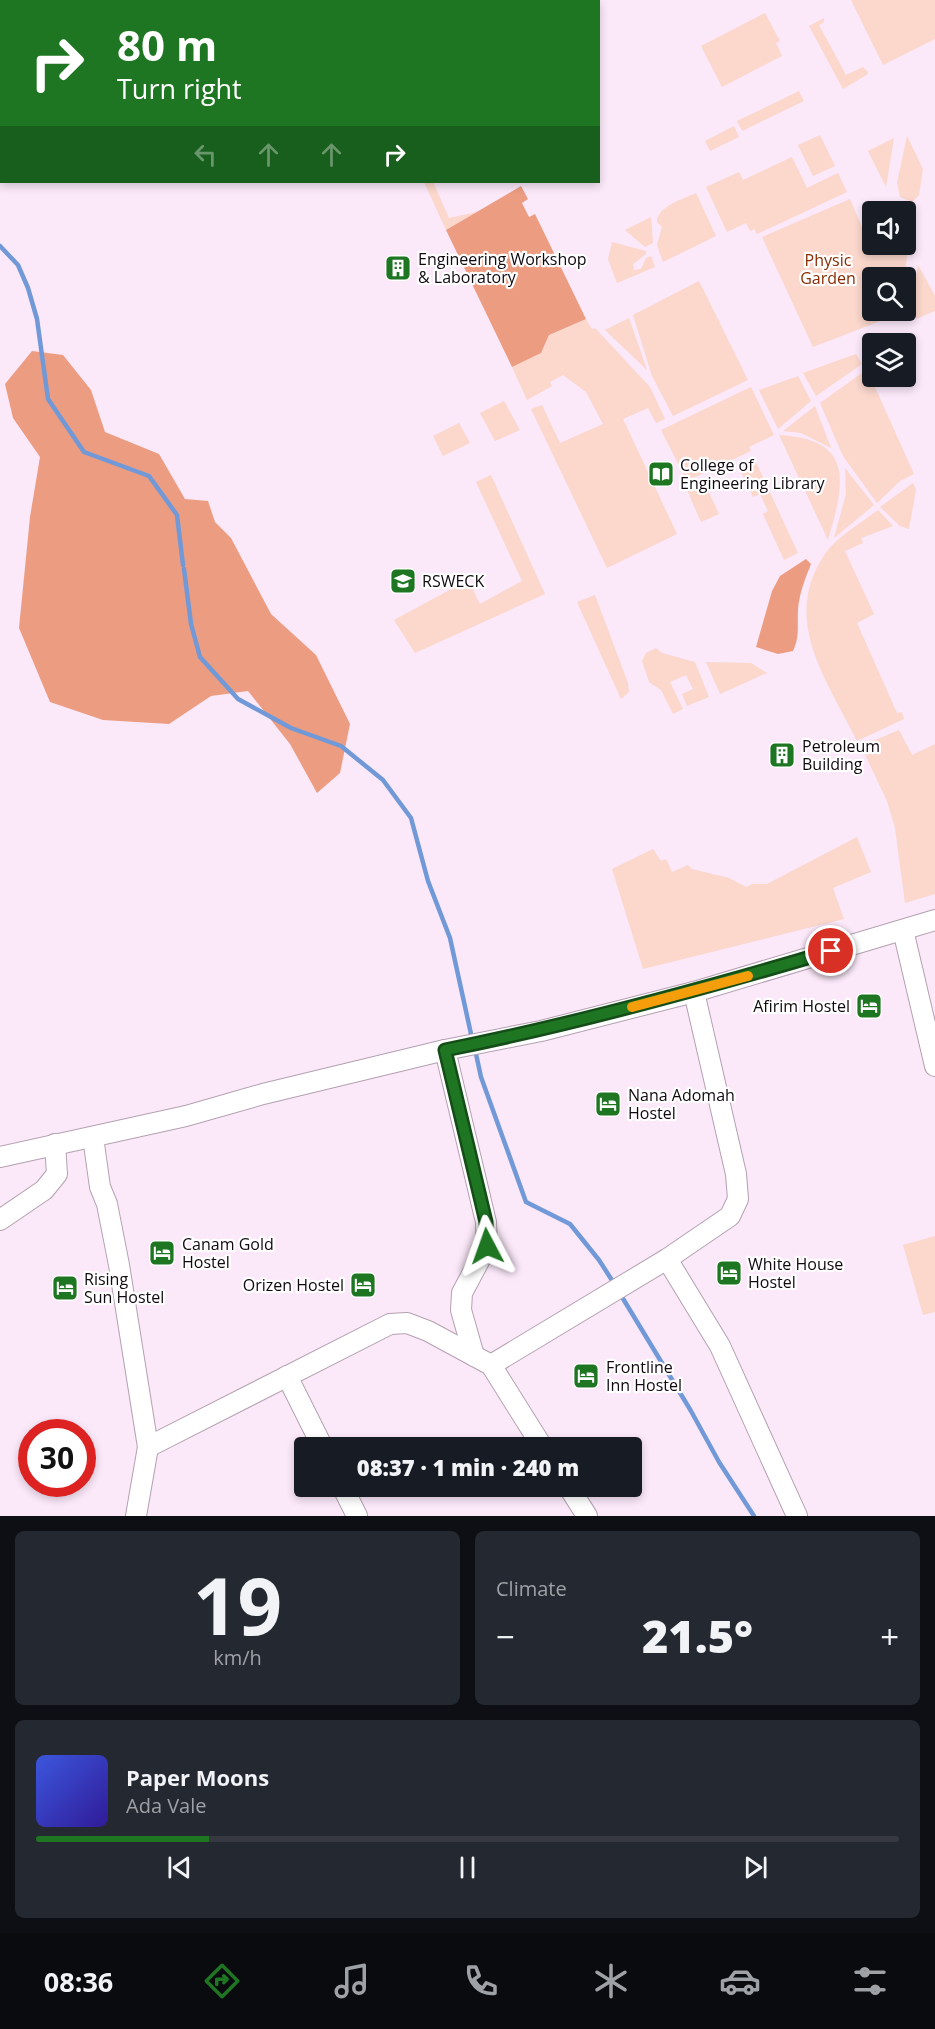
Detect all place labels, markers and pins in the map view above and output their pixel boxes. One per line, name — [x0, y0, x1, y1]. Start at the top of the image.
place label: Engineering Workshop & Laboratory — [418, 248, 587, 288]
building icon: Engineering Workshop & Laboratory — [383, 253, 413, 283]
place label: College of Engineering Library — [680, 454, 826, 494]
library icon: College of Engineering Library — [646, 459, 676, 489]
school or university icon: RSWECK — [388, 566, 418, 596]
place label: RSWECK — [422, 570, 484, 592]
place label: Petroleum Building — [802, 735, 880, 775]
building icon: Petroleum Building — [767, 740, 797, 770]
pin — [805, 925, 856, 976]
hotel icon: Afirim Hostel — [854, 991, 884, 1021]
place label: Afirim Hostel — [753, 995, 850, 1017]
place label: Nana Adomah Hostel — [628, 1084, 735, 1124]
hotel icon: Nana Adomah Hostel — [593, 1089, 623, 1119]
place label: Canam Gold Hostel — [182, 1233, 274, 1273]
hotel icon: Canam Gold Hostel — [147, 1238, 177, 1268]
place label: White House Hostel — [748, 1253, 843, 1293]
hotel icon: White House Hostel — [714, 1258, 744, 1288]
place label: Rising Sun Hostel — [84, 1268, 164, 1308]
hotel icon: Orizen Hostel — [348, 1270, 378, 1300]
hotel icon: Rising Sun Hostel — [50, 1273, 80, 1303]
place label: Orizen Hostel — [243, 1274, 344, 1296]
place label: Frontline Inn Hostel — [606, 1356, 682, 1396]
hotel icon: Frontline Inn Hostel — [571, 1361, 601, 1391]

